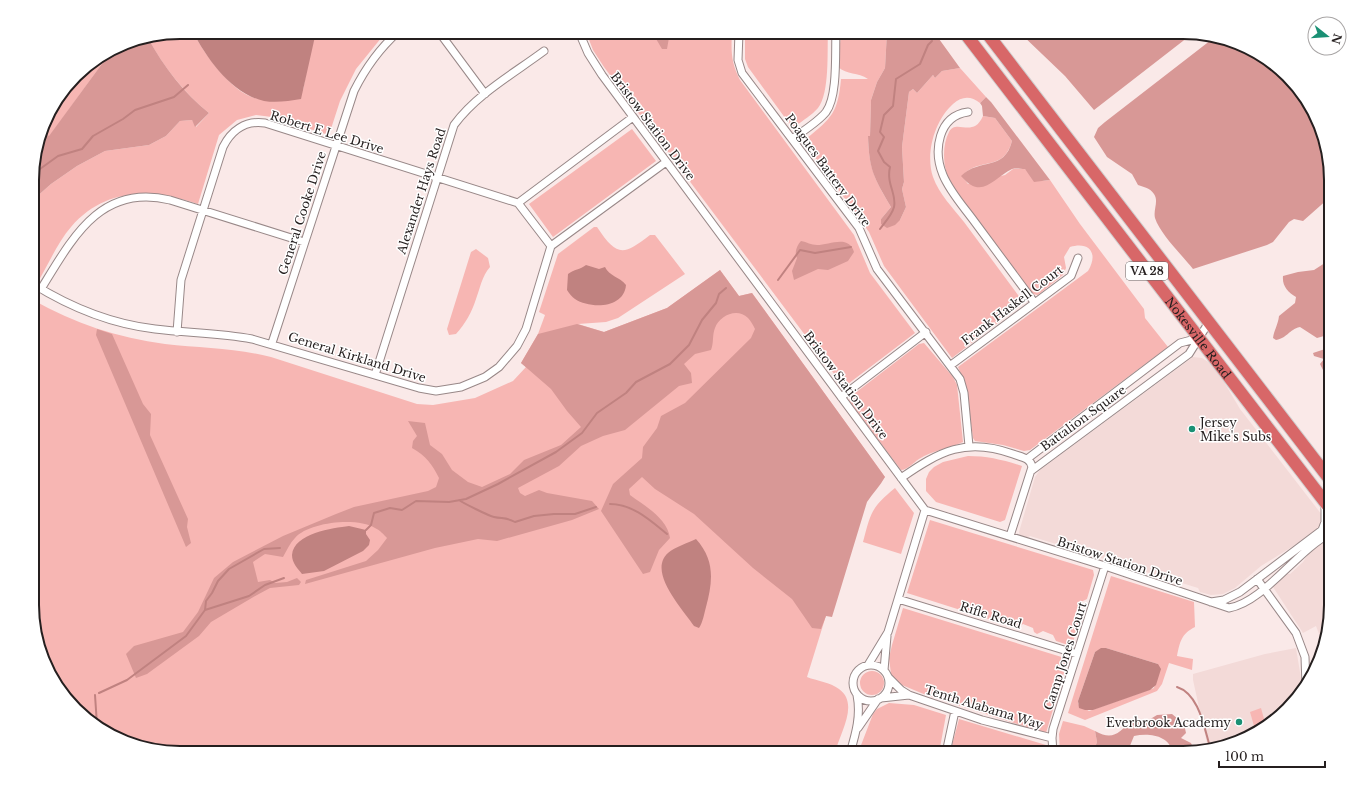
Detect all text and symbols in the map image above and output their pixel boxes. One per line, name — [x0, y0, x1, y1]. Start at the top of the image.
north arrow — [1307, 16, 1347, 56]
text: N — [1328, 32, 1345, 47]
street label: Bristow Station Drive — [608, 69, 699, 183]
street label: Robert E Lee Drive — [268, 108, 386, 156]
street label: Poagues Battery Drive — [782, 111, 874, 229]
street label: Alexander Hays Road — [393, 126, 449, 257]
street label: General Cooke Drive — [275, 149, 329, 277]
street label: Frank Haskell Court — [958, 262, 1066, 348]
road number: VA 28 — [1126, 262, 1168, 280]
street label: Nokesville Road — [1162, 294, 1235, 381]
street label: Bristow Station Drive — [801, 328, 892, 442]
street label: General Kirkland Drive — [286, 329, 428, 385]
street label: Battalion Square — [1037, 382, 1129, 454]
place label: Jersey Mike's Subs — [1198, 415, 1271, 444]
marker: Jersey Mike's Subs — [1187, 424, 1197, 434]
street label: Bristow Station Drive — [1055, 534, 1185, 588]
street label: Rifle Road — [958, 598, 1024, 632]
street label: Camp Jones Court — [1040, 600, 1090, 712]
street label: Tenth Alabama Way — [923, 682, 1045, 732]
place label: Everbrook Academy — [1106, 715, 1231, 730]
marker: Everbrook Academy — [1234, 717, 1244, 727]
scale bar — [1219, 743, 1325, 769]
text: 100 m — [1225, 749, 1264, 764]

